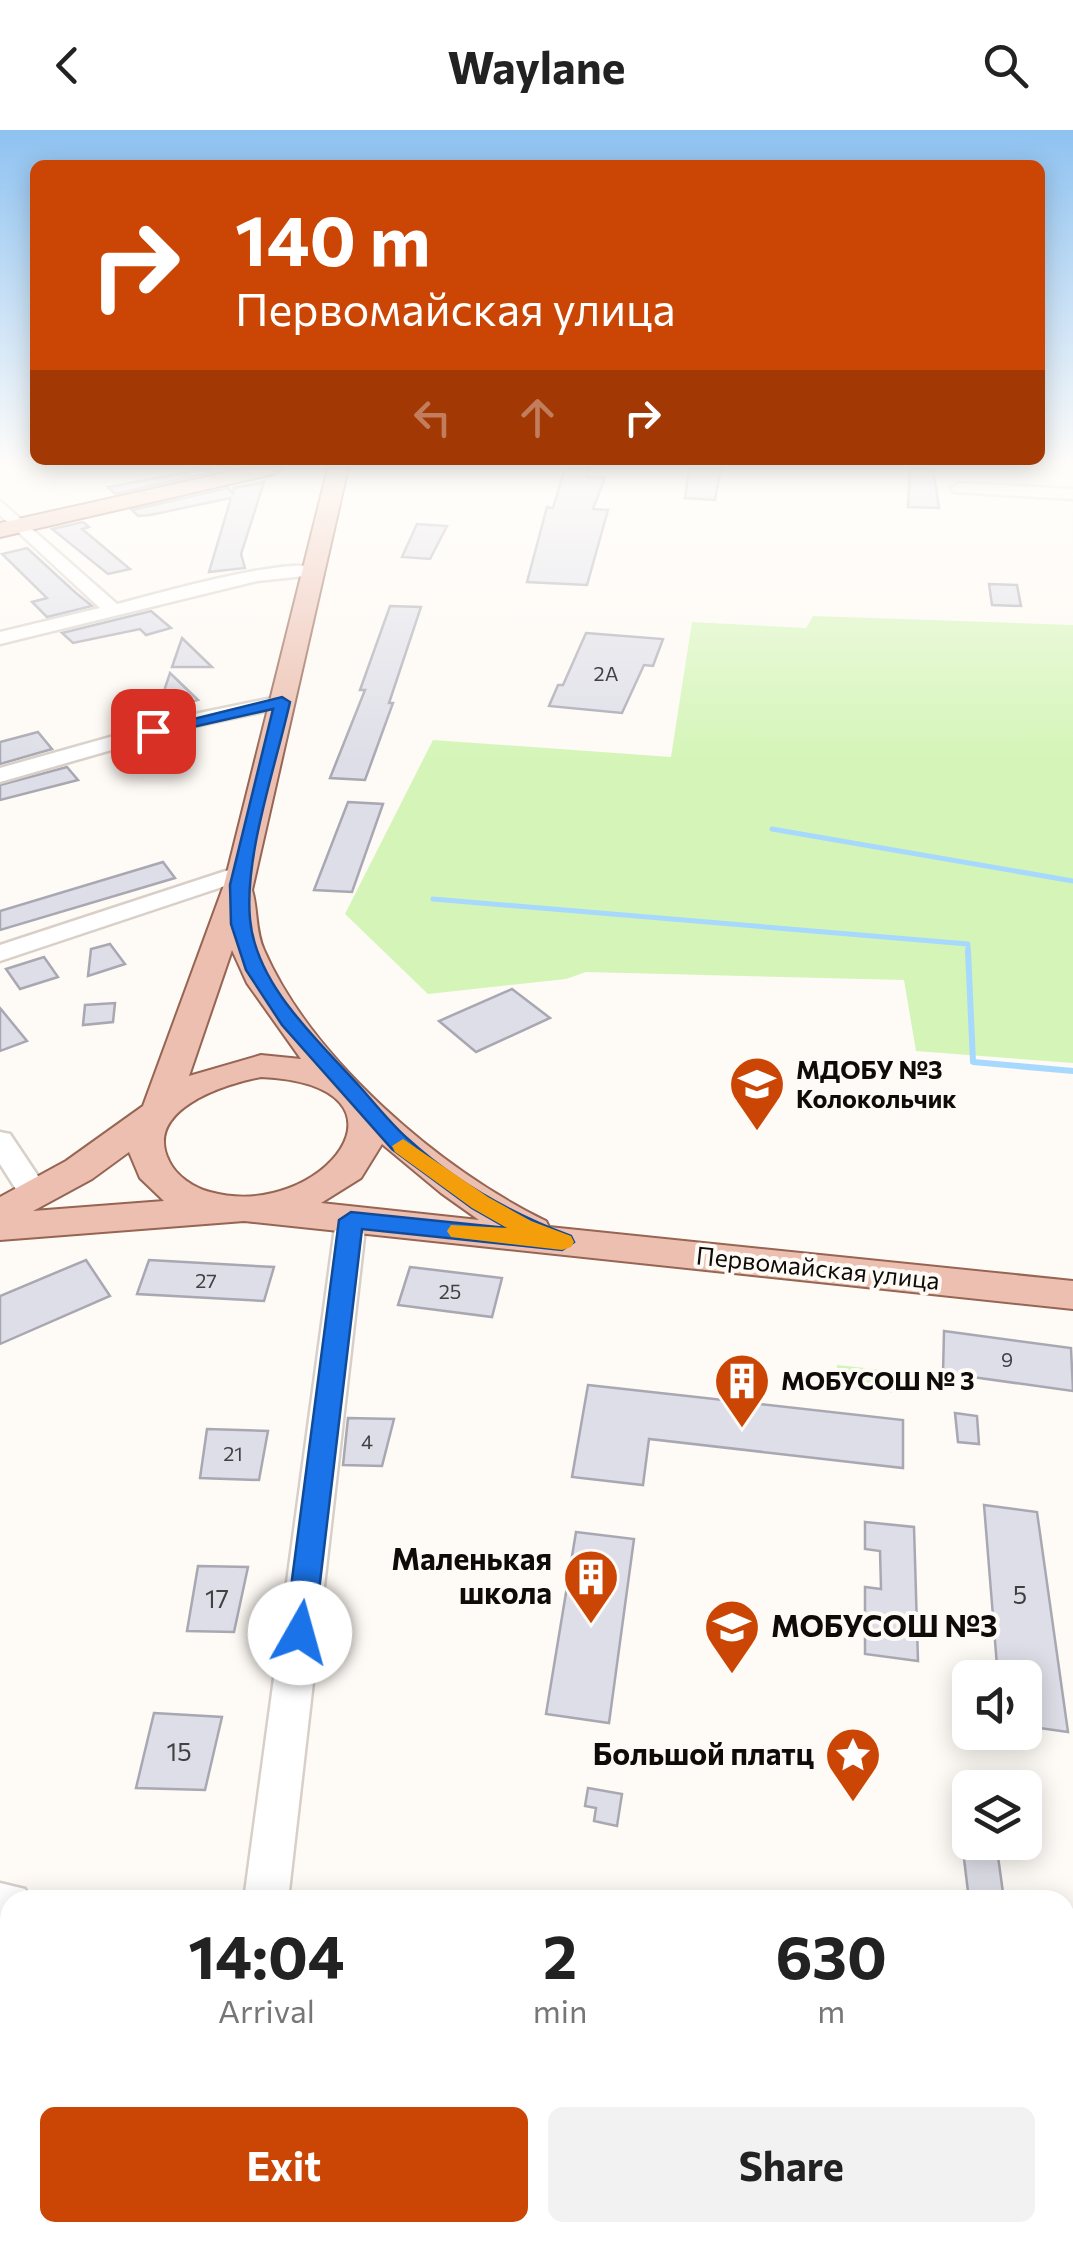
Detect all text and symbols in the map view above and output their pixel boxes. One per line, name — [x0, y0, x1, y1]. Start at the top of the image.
icon: back — [40, 38, 95, 93]
text: Waylane — [447, 38, 626, 93]
icon: search — [978, 38, 1033, 93]
text: 140 m — [235, 195, 431, 280]
icon: right — [70, 200, 200, 330]
text: Первомайская улица — [235, 280, 676, 335]
icon: left — [405, 390, 460, 445]
icon: ahead — [510, 390, 565, 445]
icon: right — [615, 390, 670, 445]
house number: 2А — [594, 661, 619, 685]
pin — [111, 689, 196, 774]
icon: arrive — [126, 704, 181, 759]
school or university icon: МДОБУ №3 Колокольчик — [727, 1054, 787, 1133]
place label: МДОБУ №3 Колокольчик — [796, 1054, 956, 1113]
street label: Первомайская улица — [695, 1239, 941, 1295]
house number: 27 — [195, 1268, 217, 1292]
house number: 25 — [439, 1279, 461, 1303]
house number: 9 — [1001, 1347, 1013, 1371]
building icon: МОБУСОШ № 3 — [712, 1351, 772, 1430]
place label: МОБУСОШ № 3 — [781, 1365, 975, 1395]
house number: 4 — [361, 1429, 373, 1453]
house number: 21 — [223, 1441, 243, 1465]
place label: Маленькая школа — [391, 1539, 552, 1610]
building icon: Маленькая школа — [561, 1547, 621, 1626]
house number: 5 — [1013, 1579, 1027, 1609]
position arrow — [248, 1581, 352, 1685]
house number: 17 — [205, 1583, 229, 1613]
school or university icon: МОБУСОШ №3 — [702, 1597, 762, 1676]
place label: МОБУСОШ №3 — [771, 1606, 998, 1643]
map controls — [952, 1660, 1042, 1860]
button: sound — [952, 1660, 1042, 1750]
place icon: Большой платц — [823, 1725, 883, 1804]
place label: Большой платц — [593, 1734, 814, 1771]
house number: 15 — [166, 1736, 192, 1766]
button: layers — [952, 1770, 1042, 1860]
text: 14:04 — [188, 1918, 345, 1991]
text: 2 — [543, 1918, 577, 1991]
text: 630 — [775, 1918, 887, 1991]
text: Arrival — [218, 1990, 315, 2030]
text: min — [533, 1990, 587, 2030]
text: m — [817, 1990, 845, 2030]
button: Exit — [40, 2107, 528, 2222]
button: Share — [548, 2107, 1035, 2222]

